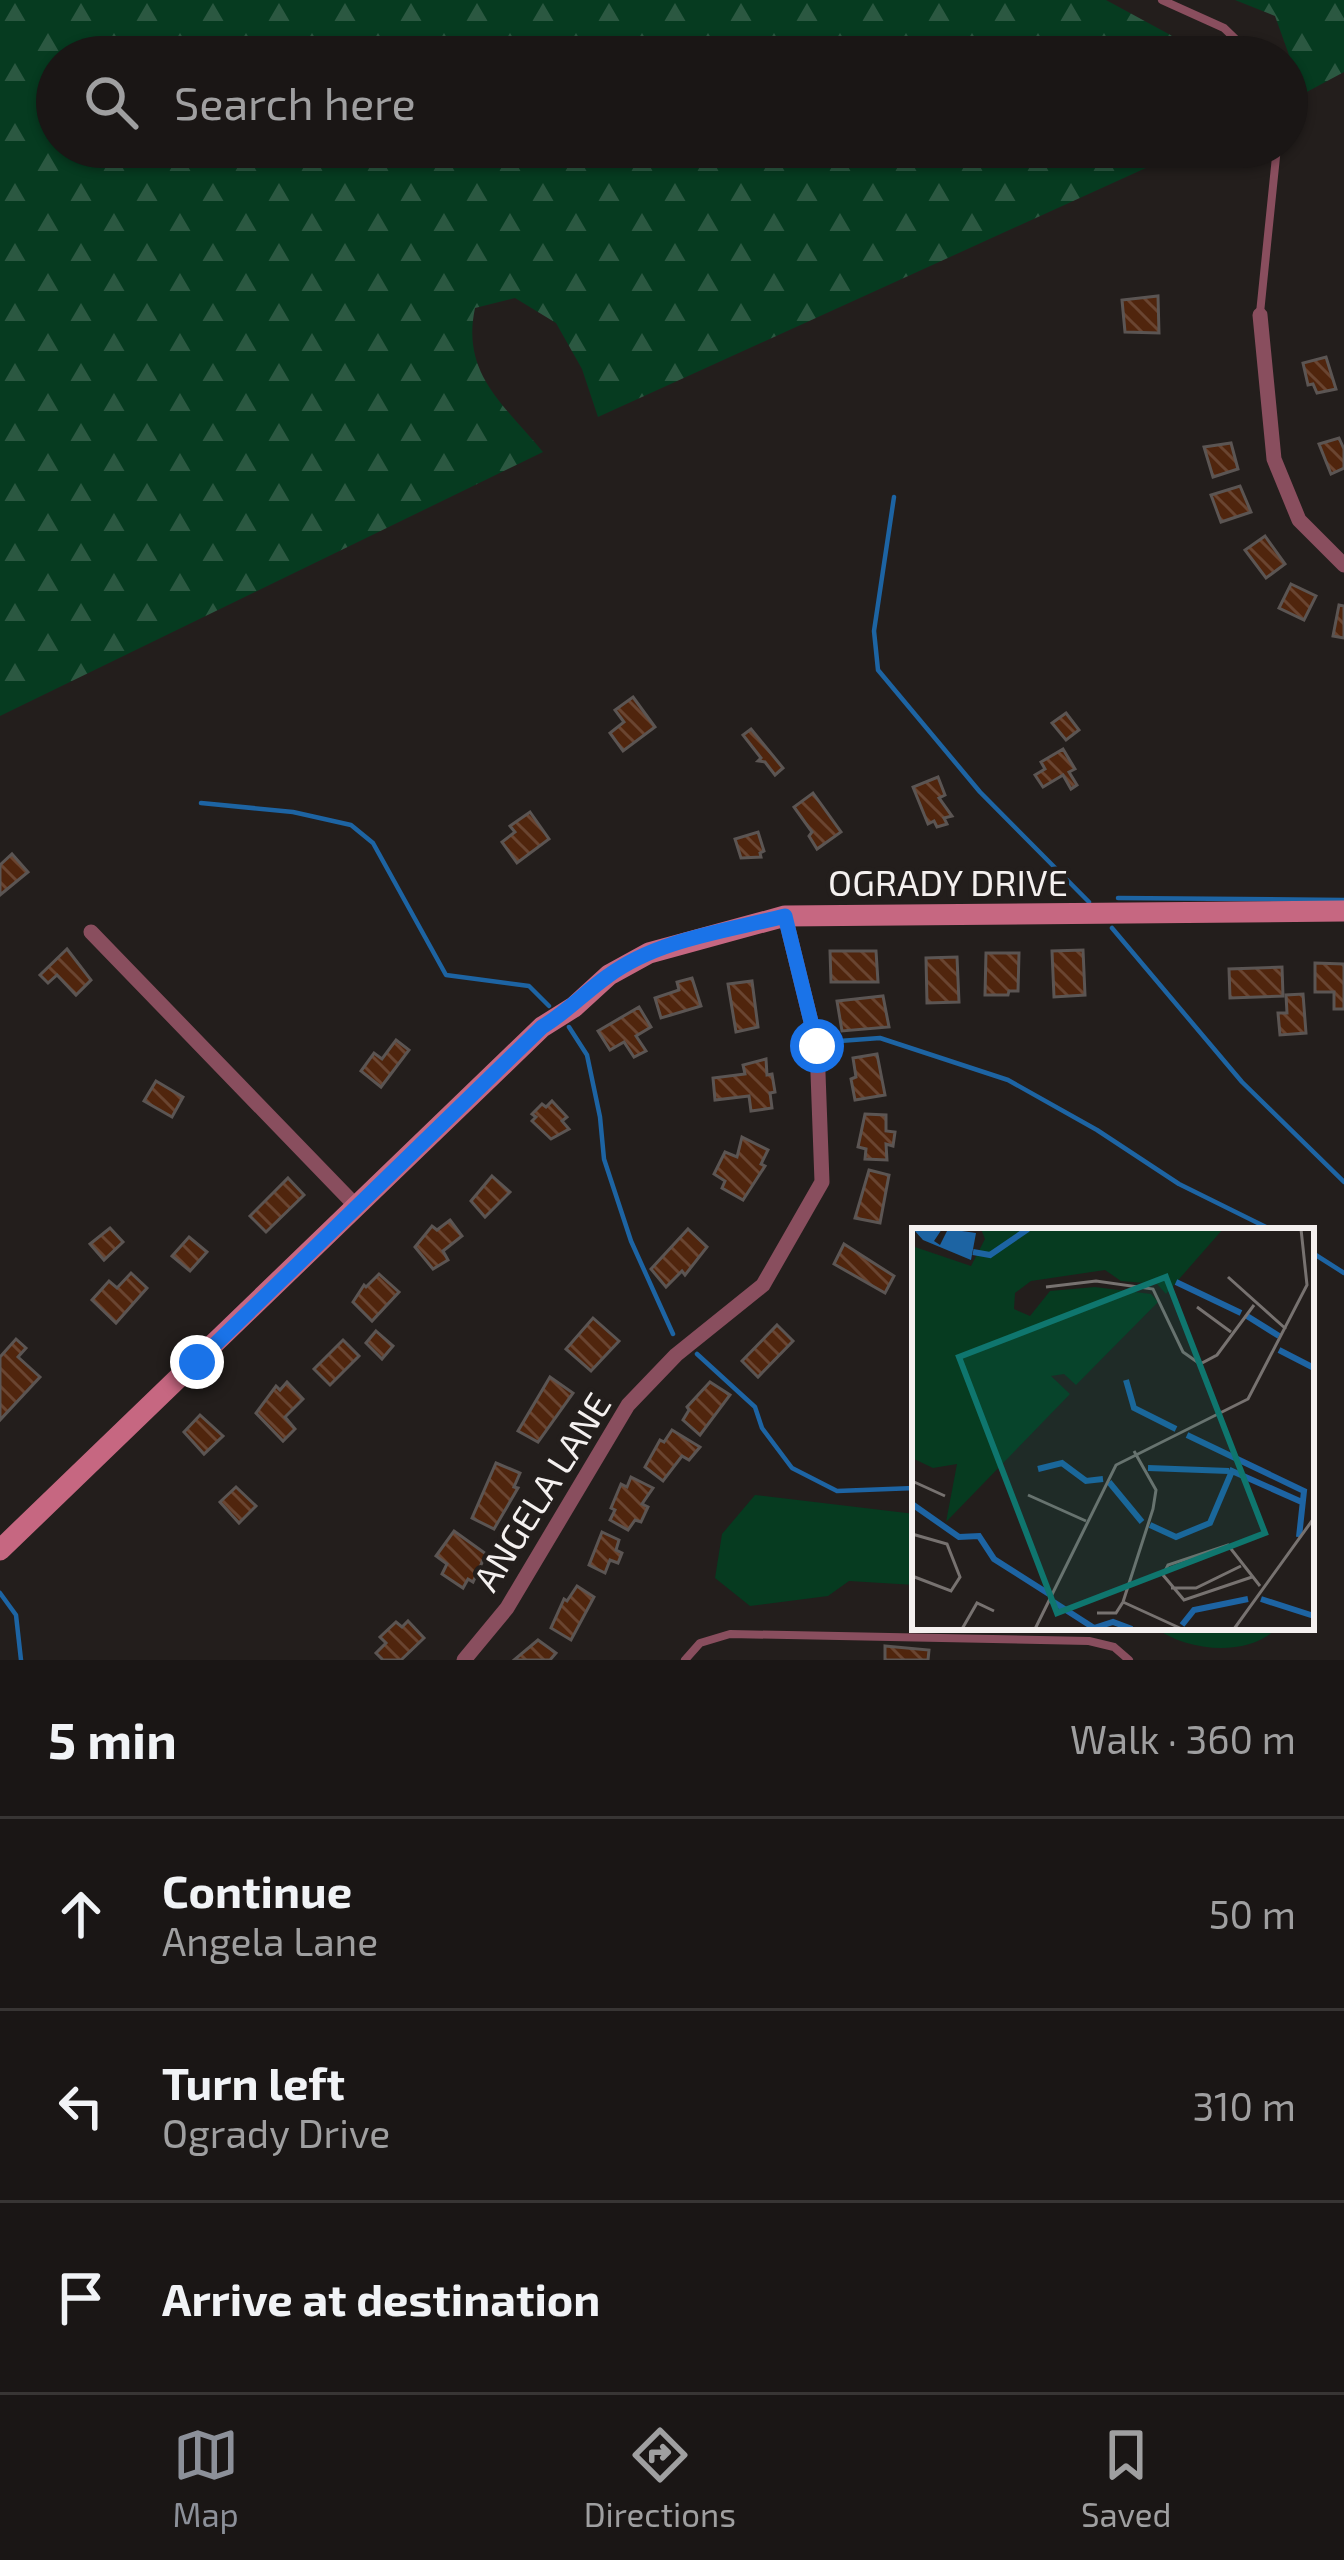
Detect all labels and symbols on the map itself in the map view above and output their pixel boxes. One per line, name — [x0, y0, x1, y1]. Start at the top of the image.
street label: OGRADY DRIVE — [828, 860, 1068, 903]
route start — [790, 1019, 844, 1073]
inset map — [912, 1228, 1314, 1630]
route end — [170, 1335, 224, 1389]
street label: ANGELA LANE — [463, 1384, 619, 1598]

